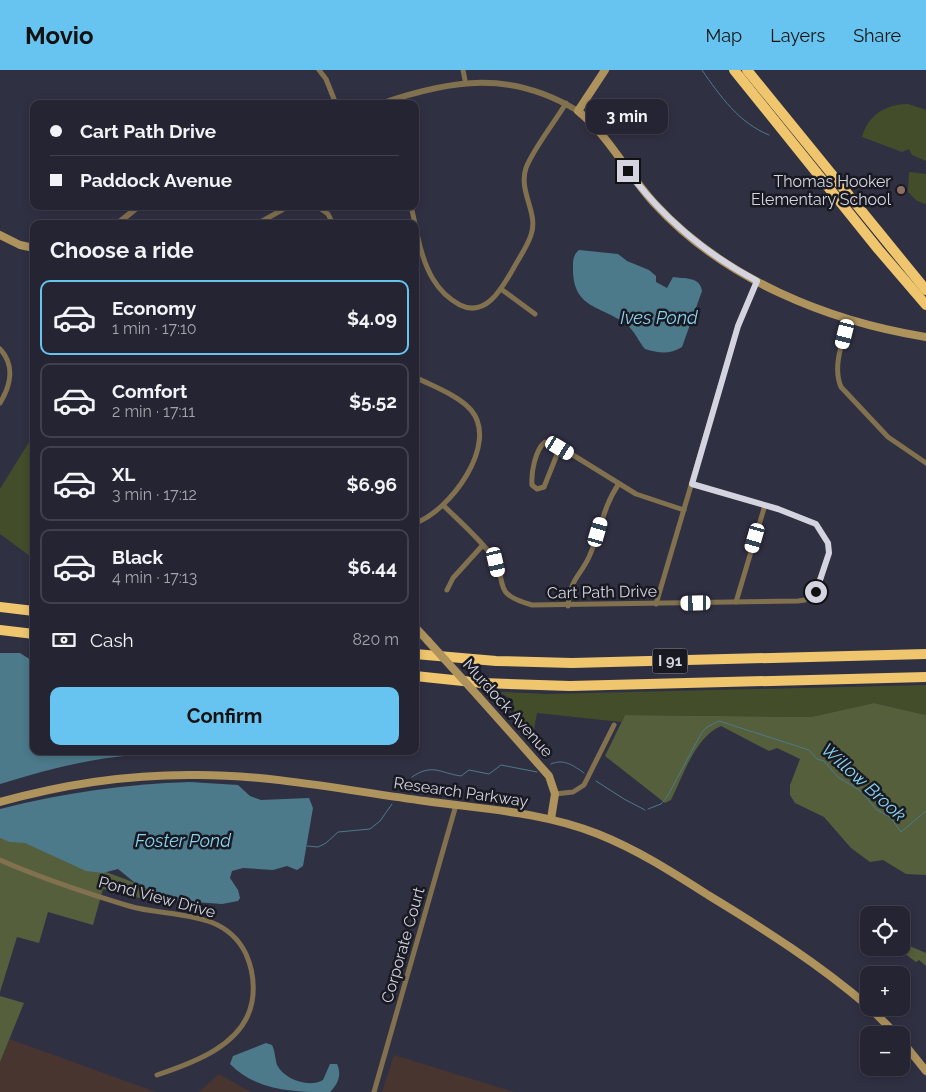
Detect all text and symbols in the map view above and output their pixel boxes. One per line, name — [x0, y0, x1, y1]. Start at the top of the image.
text: Movio — [25, 21, 94, 50]
text: Map — [706, 25, 742, 46]
text: Layers — [770, 25, 825, 46]
text: Share — [853, 25, 901, 46]
callout: 3 min — [587, 98, 669, 134]
text: 3 min — [606, 107, 648, 126]
text: Cart Path Drive — [80, 120, 216, 142]
route end — [617, 160, 639, 182]
text: Paddock Avenue — [80, 169, 232, 191]
place label: Thomas Hooker Elementary School — [751, 172, 892, 209]
marker: Thomas Hooker Elementary School — [895, 184, 907, 196]
text: Choose a ride — [50, 237, 194, 263]
icon: car — [52, 295, 97, 340]
text: Economy — [112, 297, 196, 319]
text: $4.09 — [347, 307, 397, 329]
water label: Ives Pond — [620, 307, 699, 328]
car — [834, 318, 855, 350]
text: 1 min · 17:10 — [112, 319, 197, 338]
icon: car — [52, 378, 97, 423]
text: Comfort — [112, 380, 187, 402]
text: $5.52 — [349, 390, 397, 412]
text: 2 min · 17:11 — [112, 402, 195, 421]
car — [543, 434, 576, 462]
icon: car — [52, 461, 97, 506]
text: XL — [112, 463, 135, 485]
text: $6.96 — [346, 473, 397, 495]
text: 3 min · 17:12 — [112, 485, 197, 504]
car — [586, 516, 609, 548]
car — [743, 522, 766, 554]
icon: car — [52, 544, 97, 589]
text: Black — [112, 546, 163, 568]
car — [485, 546, 506, 578]
text: $6.44 — [347, 556, 397, 578]
text: 4 min · 17:13 — [112, 568, 197, 587]
route start — [805, 581, 827, 603]
street label: Cart Path Drive — [547, 582, 657, 602]
car — [680, 595, 711, 611]
icon: cash — [50, 626, 78, 654]
text: Cash — [90, 629, 134, 651]
text: 820 m — [353, 630, 399, 649]
road number: I 91 — [652, 648, 688, 674]
street label: Murdock Avenue — [459, 655, 557, 761]
button: Confirm — [50, 687, 399, 745]
water label: Willow Brook — [817, 739, 911, 826]
street label: Research Parkway — [393, 773, 530, 811]
water label: Foster Pond — [135, 830, 232, 851]
street label: Pond View Drive — [96, 872, 218, 922]
street label: Corporate Court — [377, 884, 429, 1005]
map controls — [860, 906, 910, 1076]
button: locate — [860, 906, 910, 956]
button: + — [860, 966, 910, 1016]
button: − — [860, 1026, 910, 1076]

